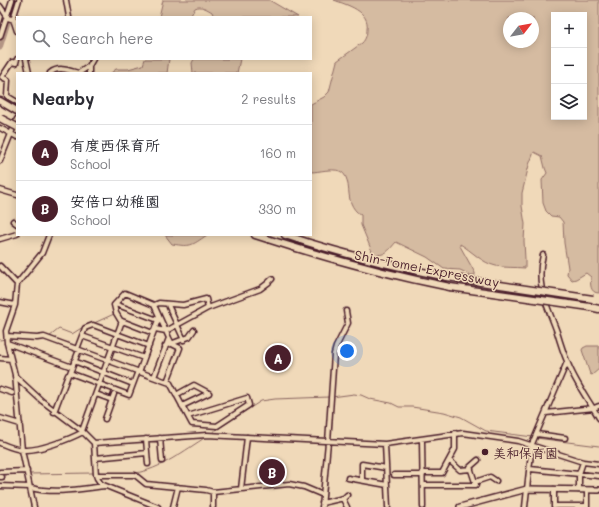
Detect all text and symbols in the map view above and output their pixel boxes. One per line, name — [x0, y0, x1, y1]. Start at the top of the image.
north arrow — [503, 12, 539, 48]
map controls — [551, 12, 587, 120]
button: + — [551, 12, 587, 48]
search box — [16, 16, 312, 60]
icon: search — [30, 27, 52, 49]
text: Search here — [62, 28, 153, 48]
button: − — [551, 48, 587, 84]
button: layers — [551, 84, 587, 120]
text: Nearby — [32, 87, 94, 109]
text: 2 results — [241, 90, 296, 107]
text: 有度西保育所 — [70, 135, 160, 155]
text: A — [40, 144, 50, 161]
text: 160 m — [260, 144, 296, 161]
text: School — [70, 155, 111, 172]
text: 安倍口幼稚園 — [70, 191, 160, 211]
text: B — [41, 200, 49, 217]
text: 330 m — [258, 200, 296, 217]
text: School — [70, 211, 111, 228]
street label: Shin-Tomei Expressway — [353, 246, 501, 290]
your location — [337, 341, 357, 361]
pin: A — [265, 343, 291, 373]
place label: 美和保育園 — [493, 444, 558, 461]
marker: 美和保育園 — [480, 447, 490, 457]
pin: B — [259, 457, 285, 487]

